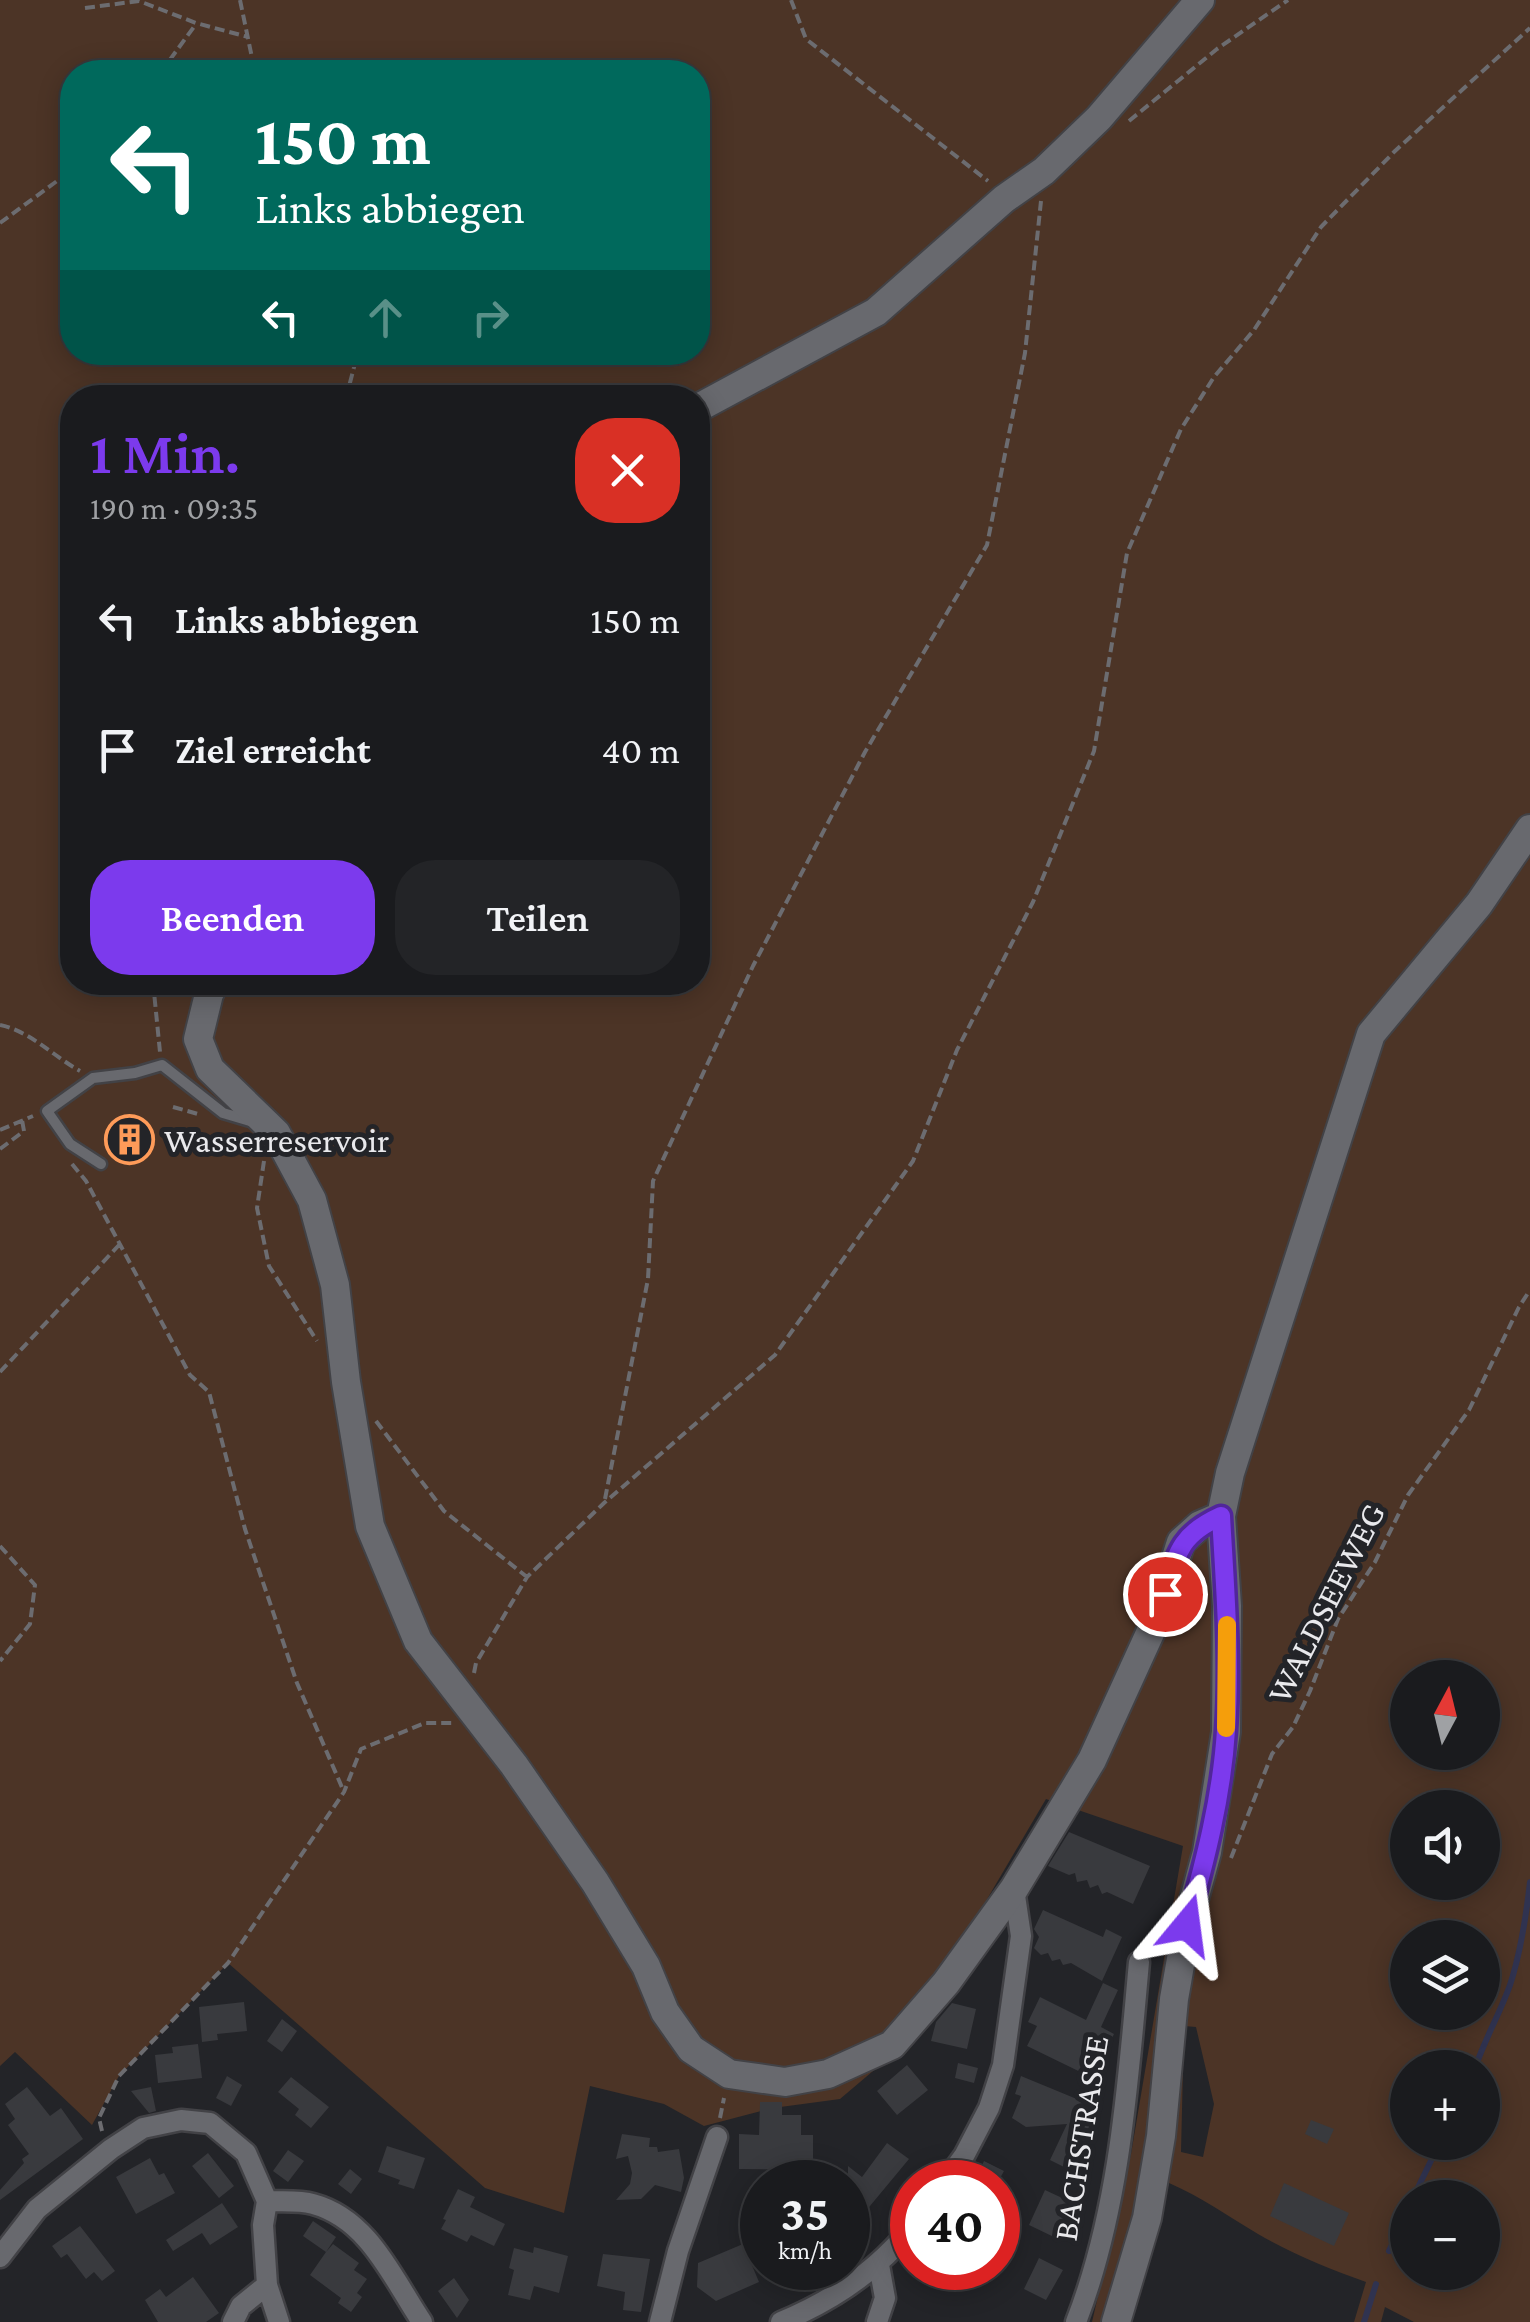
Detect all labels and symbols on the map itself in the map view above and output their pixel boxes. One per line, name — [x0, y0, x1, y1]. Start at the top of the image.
building icon: Wasserreservoir — [103, 1114, 155, 1166]
place label: Wasserreservoir — [164, 1121, 390, 1160]
street label: WALDSEEWEG — [1259, 1497, 1393, 1709]
pin — [1123, 1552, 1208, 1637]
north arrow — [1390, 1660, 1500, 1770]
position arrow — [1135, 1873, 1239, 1977]
street label: BACHSTRASSE — [1046, 2033, 1116, 2243]
speed limit sign: 40 — [890, 2160, 1020, 2290]

